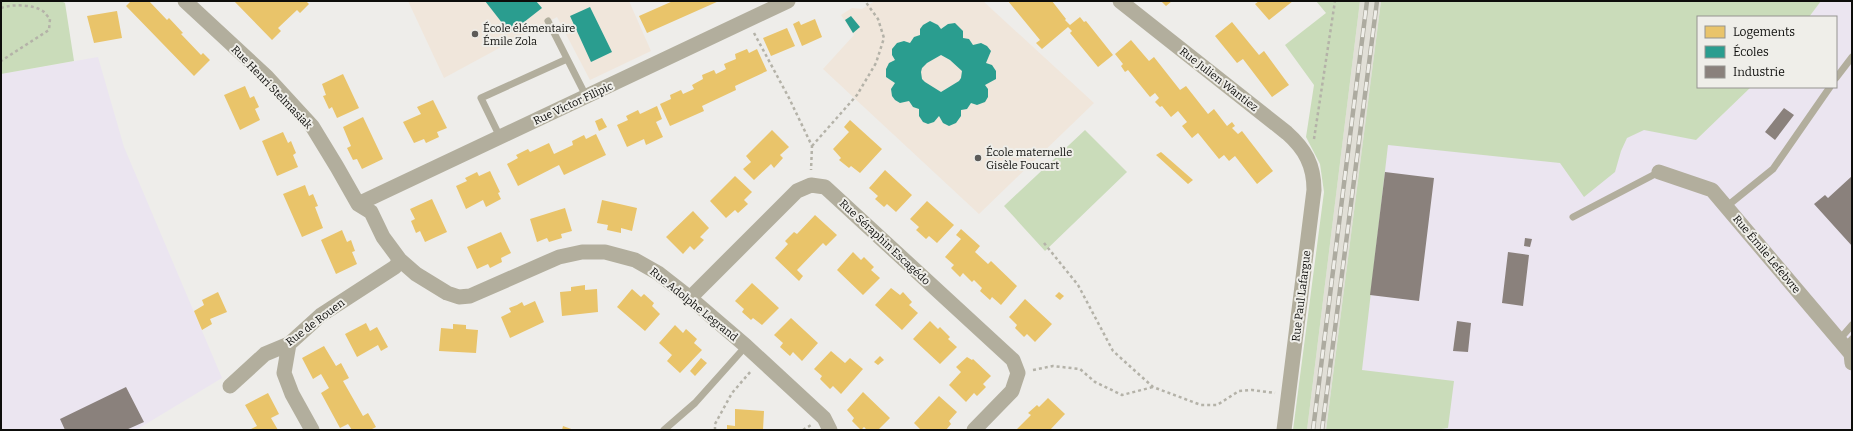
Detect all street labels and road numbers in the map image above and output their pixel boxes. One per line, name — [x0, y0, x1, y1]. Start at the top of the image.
street label: Rue Henri Stelmasiak — [229, 43, 315, 132]
street label: Rue Julien Wantiez — [1177, 45, 1260, 114]
street label: Rue Victor Filipic — [531, 79, 615, 128]
street label: Rue Séraphin Escagédo — [837, 197, 933, 288]
street label: Rue Émile Lefebvre — [1730, 212, 1804, 296]
street label: Rue Paul Lafargue — [1289, 250, 1314, 342]
street label: Rue Adolphe Legrand — [647, 265, 741, 344]
street label: Rue de Rouen — [283, 296, 347, 349]

